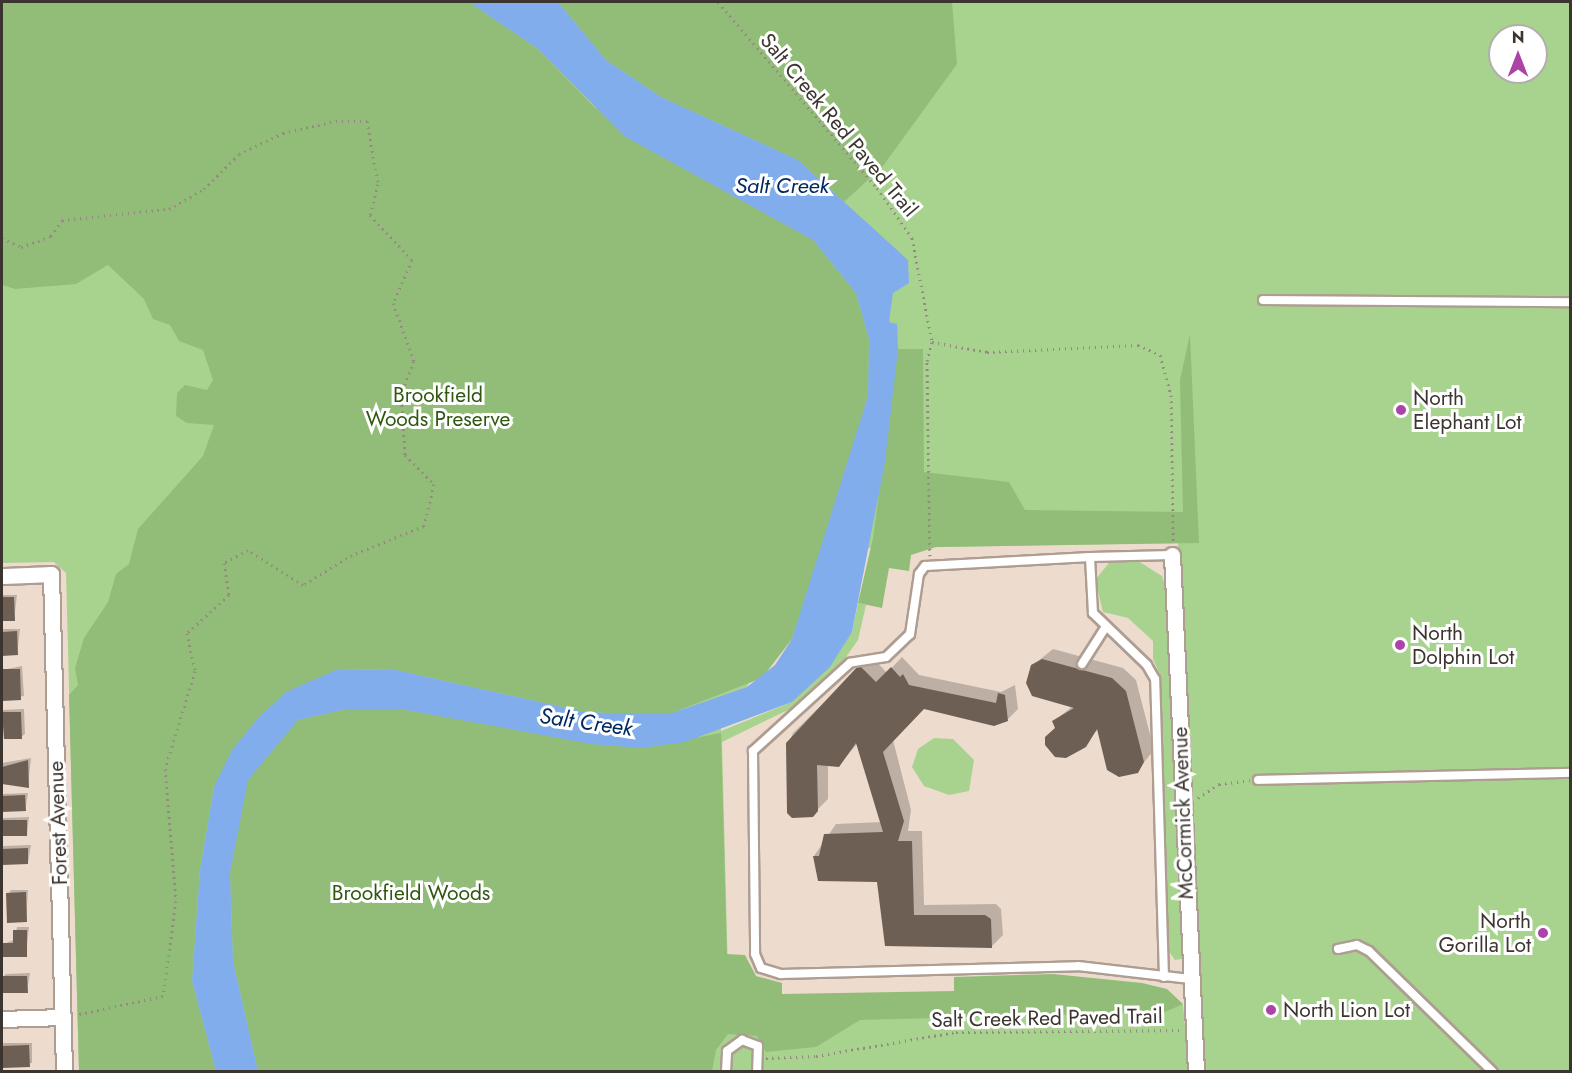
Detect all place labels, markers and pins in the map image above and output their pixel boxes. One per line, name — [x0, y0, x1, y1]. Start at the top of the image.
place label: North Elephant Lot — [1413, 385, 1522, 435]
marker: North Elephant Lot — [1394, 403, 1408, 417]
place label: North Dolphin Lot — [1412, 620, 1514, 670]
marker: North Dolphin Lot — [1393, 638, 1407, 652]
place label: North Gorilla Lot — [1439, 908, 1531, 958]
marker: North Gorilla Lot — [1536, 926, 1550, 940]
place label: North Lion Lot — [1283, 997, 1410, 1023]
marker: North Lion Lot — [1264, 1003, 1278, 1017]

